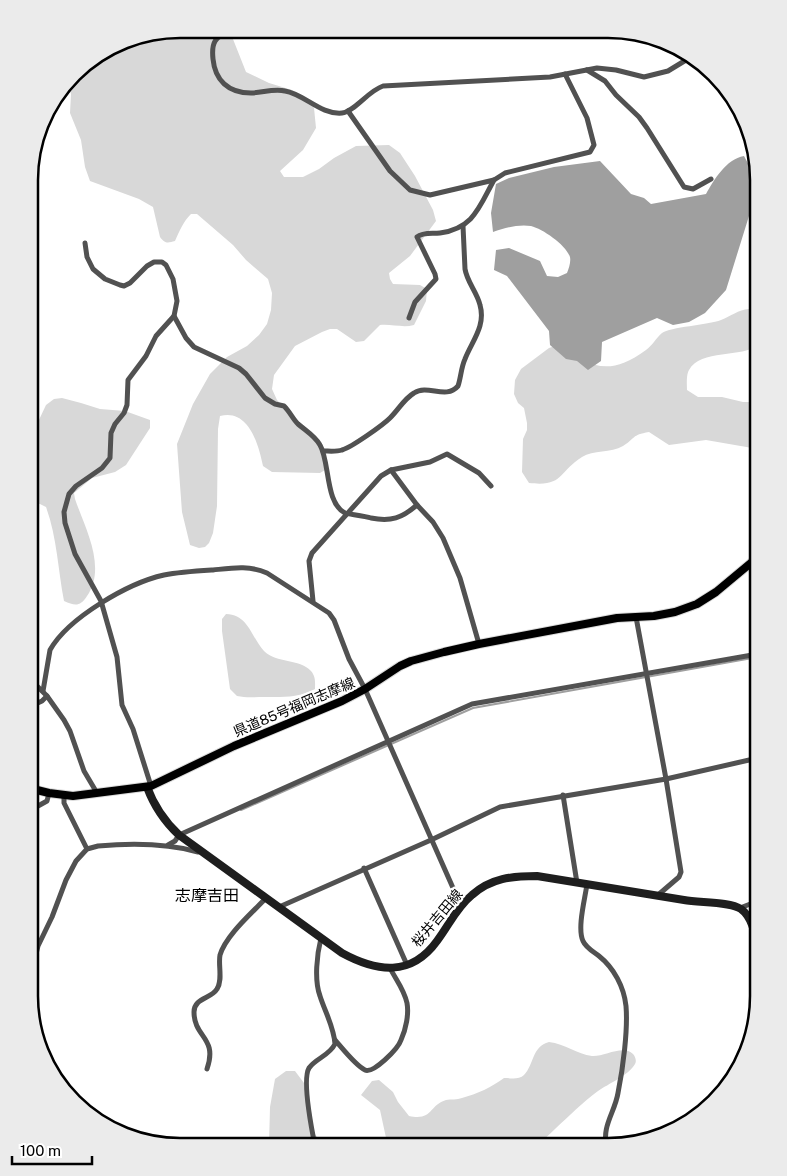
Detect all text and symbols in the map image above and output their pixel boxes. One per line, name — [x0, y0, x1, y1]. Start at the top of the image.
street label: 県道85号福岡志摩線 — [231, 674, 357, 740]
district label: 志摩吉田 — [175, 886, 239, 905]
street label: 桜井吉田線 — [408, 886, 466, 950]
scale bar — [12, 1134, 92, 1166]
text: 100 m — [20, 1142, 61, 1159]

